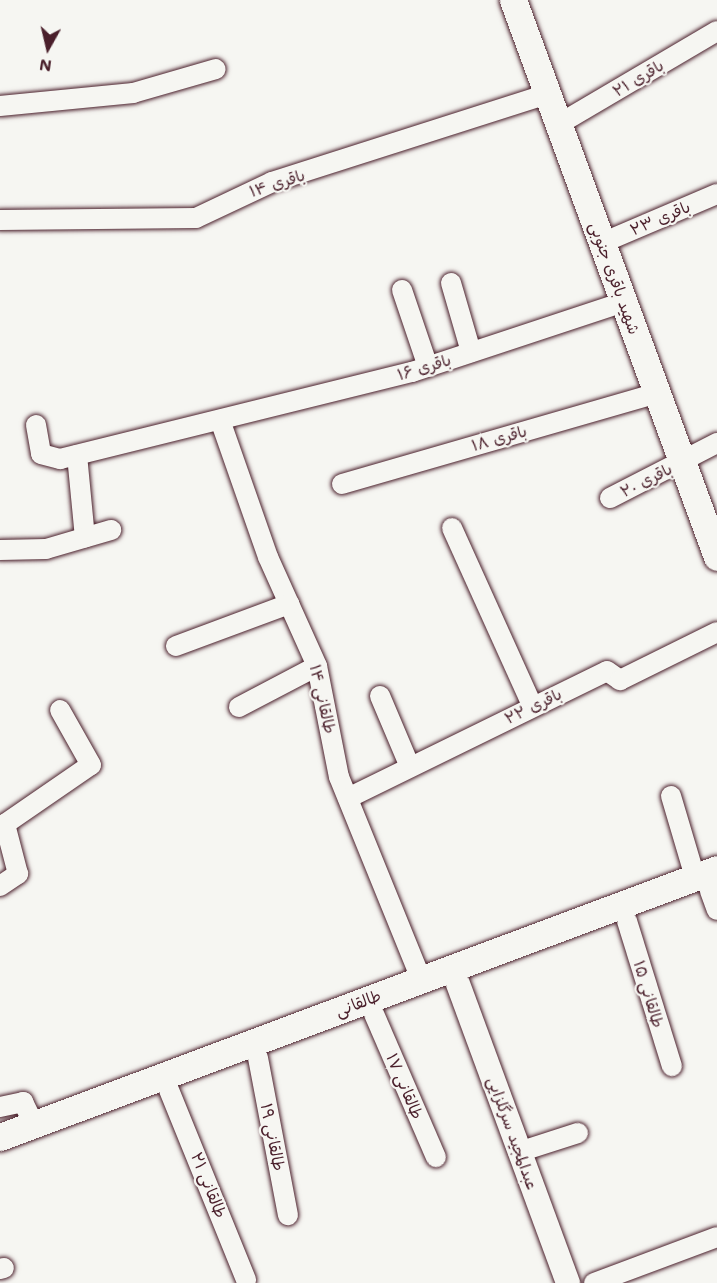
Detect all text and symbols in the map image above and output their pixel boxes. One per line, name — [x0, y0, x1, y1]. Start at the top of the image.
north arrow — [18, 18, 78, 78]
text: N — [38, 55, 53, 78]
street label: باقری ۲۱ — [609, 55, 667, 101]
street label: باقری ۱۴ — [247, 165, 307, 201]
street label: باقری ۲۳ — [627, 197, 693, 239]
street label: شهید باقری جنوبی — [586, 219, 644, 337]
street label: باقری ۱۶ — [395, 350, 453, 384]
street label: باقری ۱۸ — [469, 421, 529, 455]
street label: باقری ۲۰ — [617, 459, 675, 501]
street label: طالقانی ۱۴ — [306, 663, 340, 735]
street label: باقری ۲۲ — [501, 684, 565, 728]
street label: طالقانی ۱۵ — [630, 958, 668, 1030]
street label: طالقانی — [332, 986, 384, 1020]
street label: طالقانی ۱۷ — [383, 1050, 427, 1122]
street label: عبدالمجید سرگلزایی — [484, 1074, 542, 1192]
street label: طالقانی ۱۹ — [257, 1102, 289, 1172]
street label: طالقانی ۲۱ — [187, 1149, 231, 1221]

